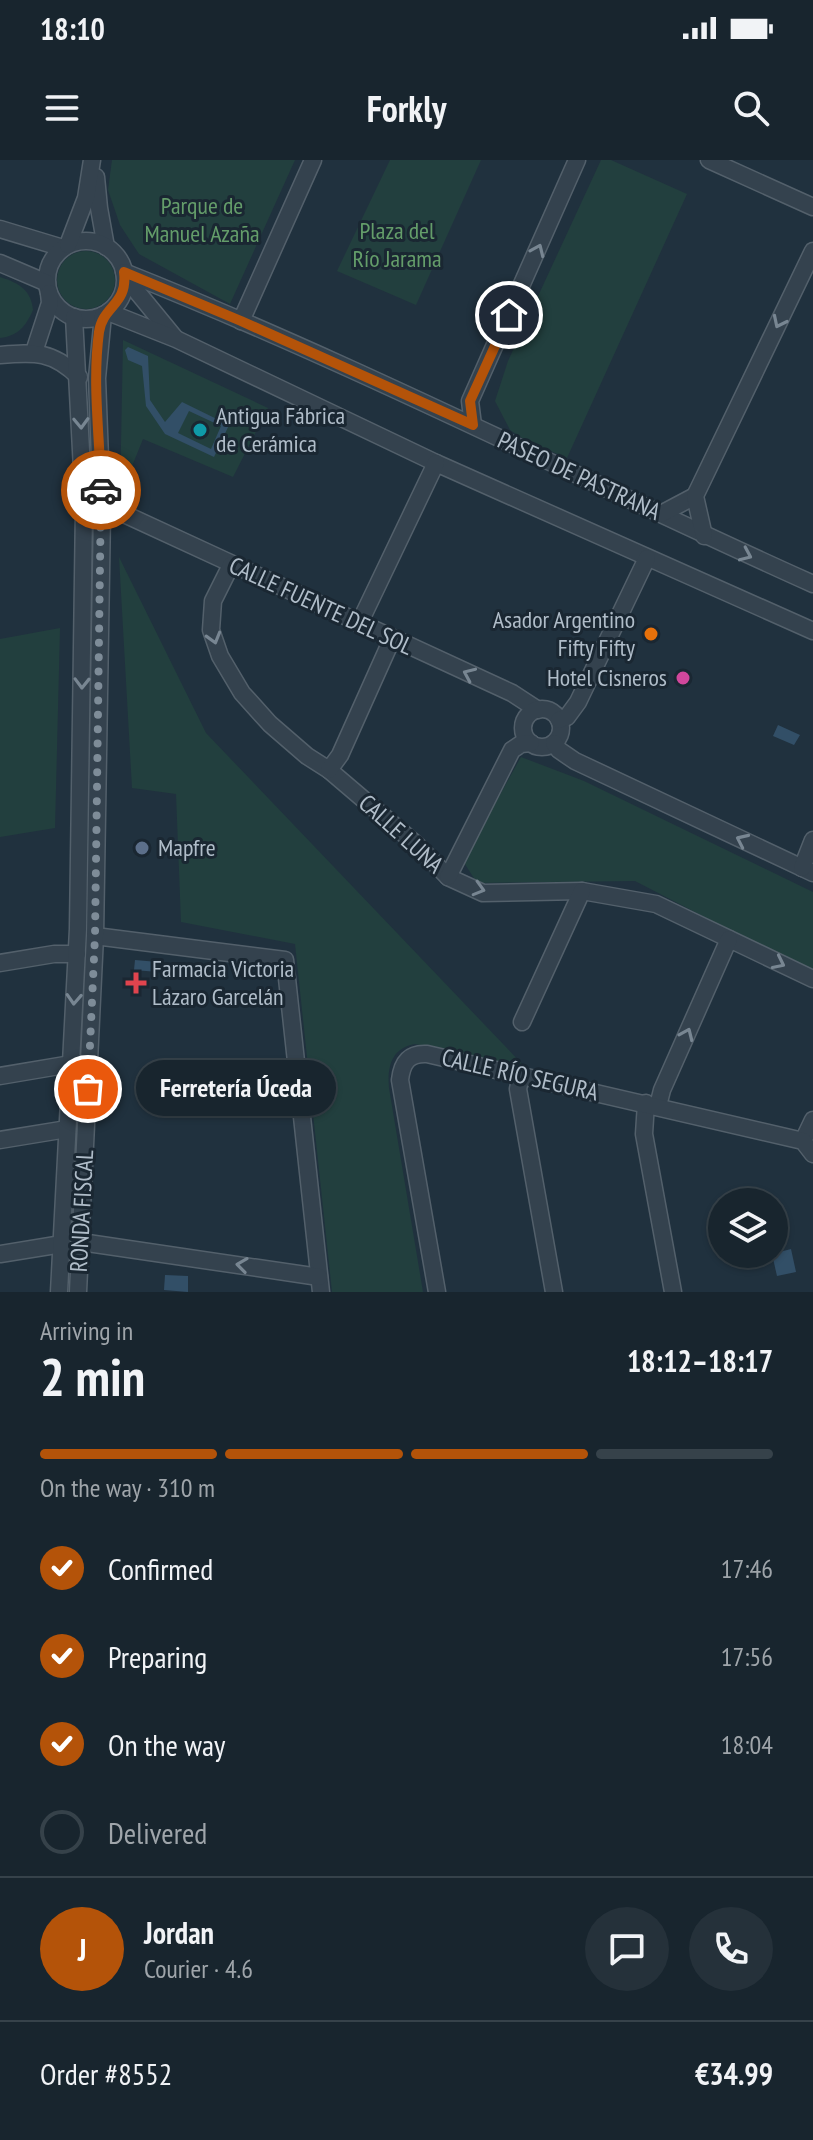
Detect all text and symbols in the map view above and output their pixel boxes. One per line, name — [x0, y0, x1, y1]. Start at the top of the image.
text: 18:10 — [40, 9, 105, 48]
text: Forkly — [367, 85, 446, 132]
icon: menu — [40, 86, 84, 130]
icon: search — [729, 86, 773, 130]
park label: Parque de Manuel Azaña — [144, 190, 260, 249]
park label: Plaza del Río Jarama — [353, 215, 441, 274]
one-way arrow — [528, 244, 544, 258]
pin — [475, 281, 543, 349]
icon: home — [487, 293, 531, 337]
one-way arrow — [773, 313, 789, 328]
place label: Antigua Fábrica de Cerámica — [216, 400, 345, 459]
one-way arrow — [72, 417, 89, 430]
marker: Antigua Fábrica de Cerámica — [191, 421, 209, 439]
street label: PASEO DE PASTRANA — [493, 424, 666, 527]
courier — [61, 450, 141, 530]
icon: car — [79, 468, 123, 512]
one-way arrow — [738, 545, 752, 561]
street label: CALLE FUENTE DEL SOL — [224, 549, 418, 662]
place label: Asador Argentino Fifty Fifty — [493, 604, 635, 663]
marker: Asador Argentino Fifty Fifty — [642, 625, 660, 643]
one-way arrow — [205, 631, 221, 644]
place label: Hotel Cisneros — [547, 662, 667, 693]
one-way arrow — [463, 667, 478, 683]
marker: Hotel Cisneros — [674, 669, 692, 687]
one-way arrow — [73, 677, 90, 690]
street label: CALLE LUNA — [352, 787, 451, 880]
place label: Mapfre — [158, 832, 216, 863]
one-way arrow — [736, 834, 751, 850]
marker: Mapfre — [133, 839, 151, 857]
one-way arrow — [471, 880, 485, 896]
place label: Farmacia Victoria Lázaro Garcelán — [152, 953, 294, 1012]
one-way arrow — [771, 953, 785, 969]
marker: Farmacia Victoria Lázaro Garcelán — [127, 974, 145, 992]
one-way arrow — [66, 993, 83, 1006]
one-way arrow — [677, 1027, 693, 1042]
street label: CALLE RÍO SEGURA — [439, 1041, 602, 1108]
pin — [54, 1055, 122, 1123]
callout: Ferretería Úceda — [136, 1061, 336, 1117]
icon: bag — [66, 1067, 110, 1111]
text: Ferretería Úceda — [160, 1071, 312, 1104]
street label: RONDA FISCAL — [63, 1149, 100, 1273]
map controls — [708, 1188, 788, 1268]
button: layers — [708, 1188, 788, 1268]
one-way arrow — [235, 1257, 249, 1274]
text: Arriving in — [40, 1314, 133, 1347]
text: 18:12–18:17 — [627, 1341, 773, 1380]
text: 2 min — [40, 1343, 145, 1410]
text: On the way · 310 m — [40, 1471, 215, 1504]
icon: check — [40, 1546, 84, 1590]
text: Confirmed — [108, 1549, 213, 1588]
text: 17:46 — [721, 1552, 773, 1585]
icon: check — [40, 1634, 84, 1678]
text: Preparing — [108, 1637, 207, 1676]
text: 17:56 — [721, 1640, 773, 1673]
icon: check — [40, 1722, 84, 1766]
text: On the way — [108, 1725, 225, 1764]
text: 18:04 — [721, 1728, 773, 1761]
text: Delivered — [108, 1813, 207, 1852]
button: chat — [585, 1907, 669, 1991]
button: phone — [689, 1907, 773, 1991]
text: Jordan — [144, 1913, 214, 1952]
text: J — [78, 1930, 86, 1969]
text: Courier · 4.6 — [144, 1952, 253, 1985]
text: Order #8552 — [40, 2054, 172, 2093]
text: €34.99 — [695, 2054, 773, 2093]

